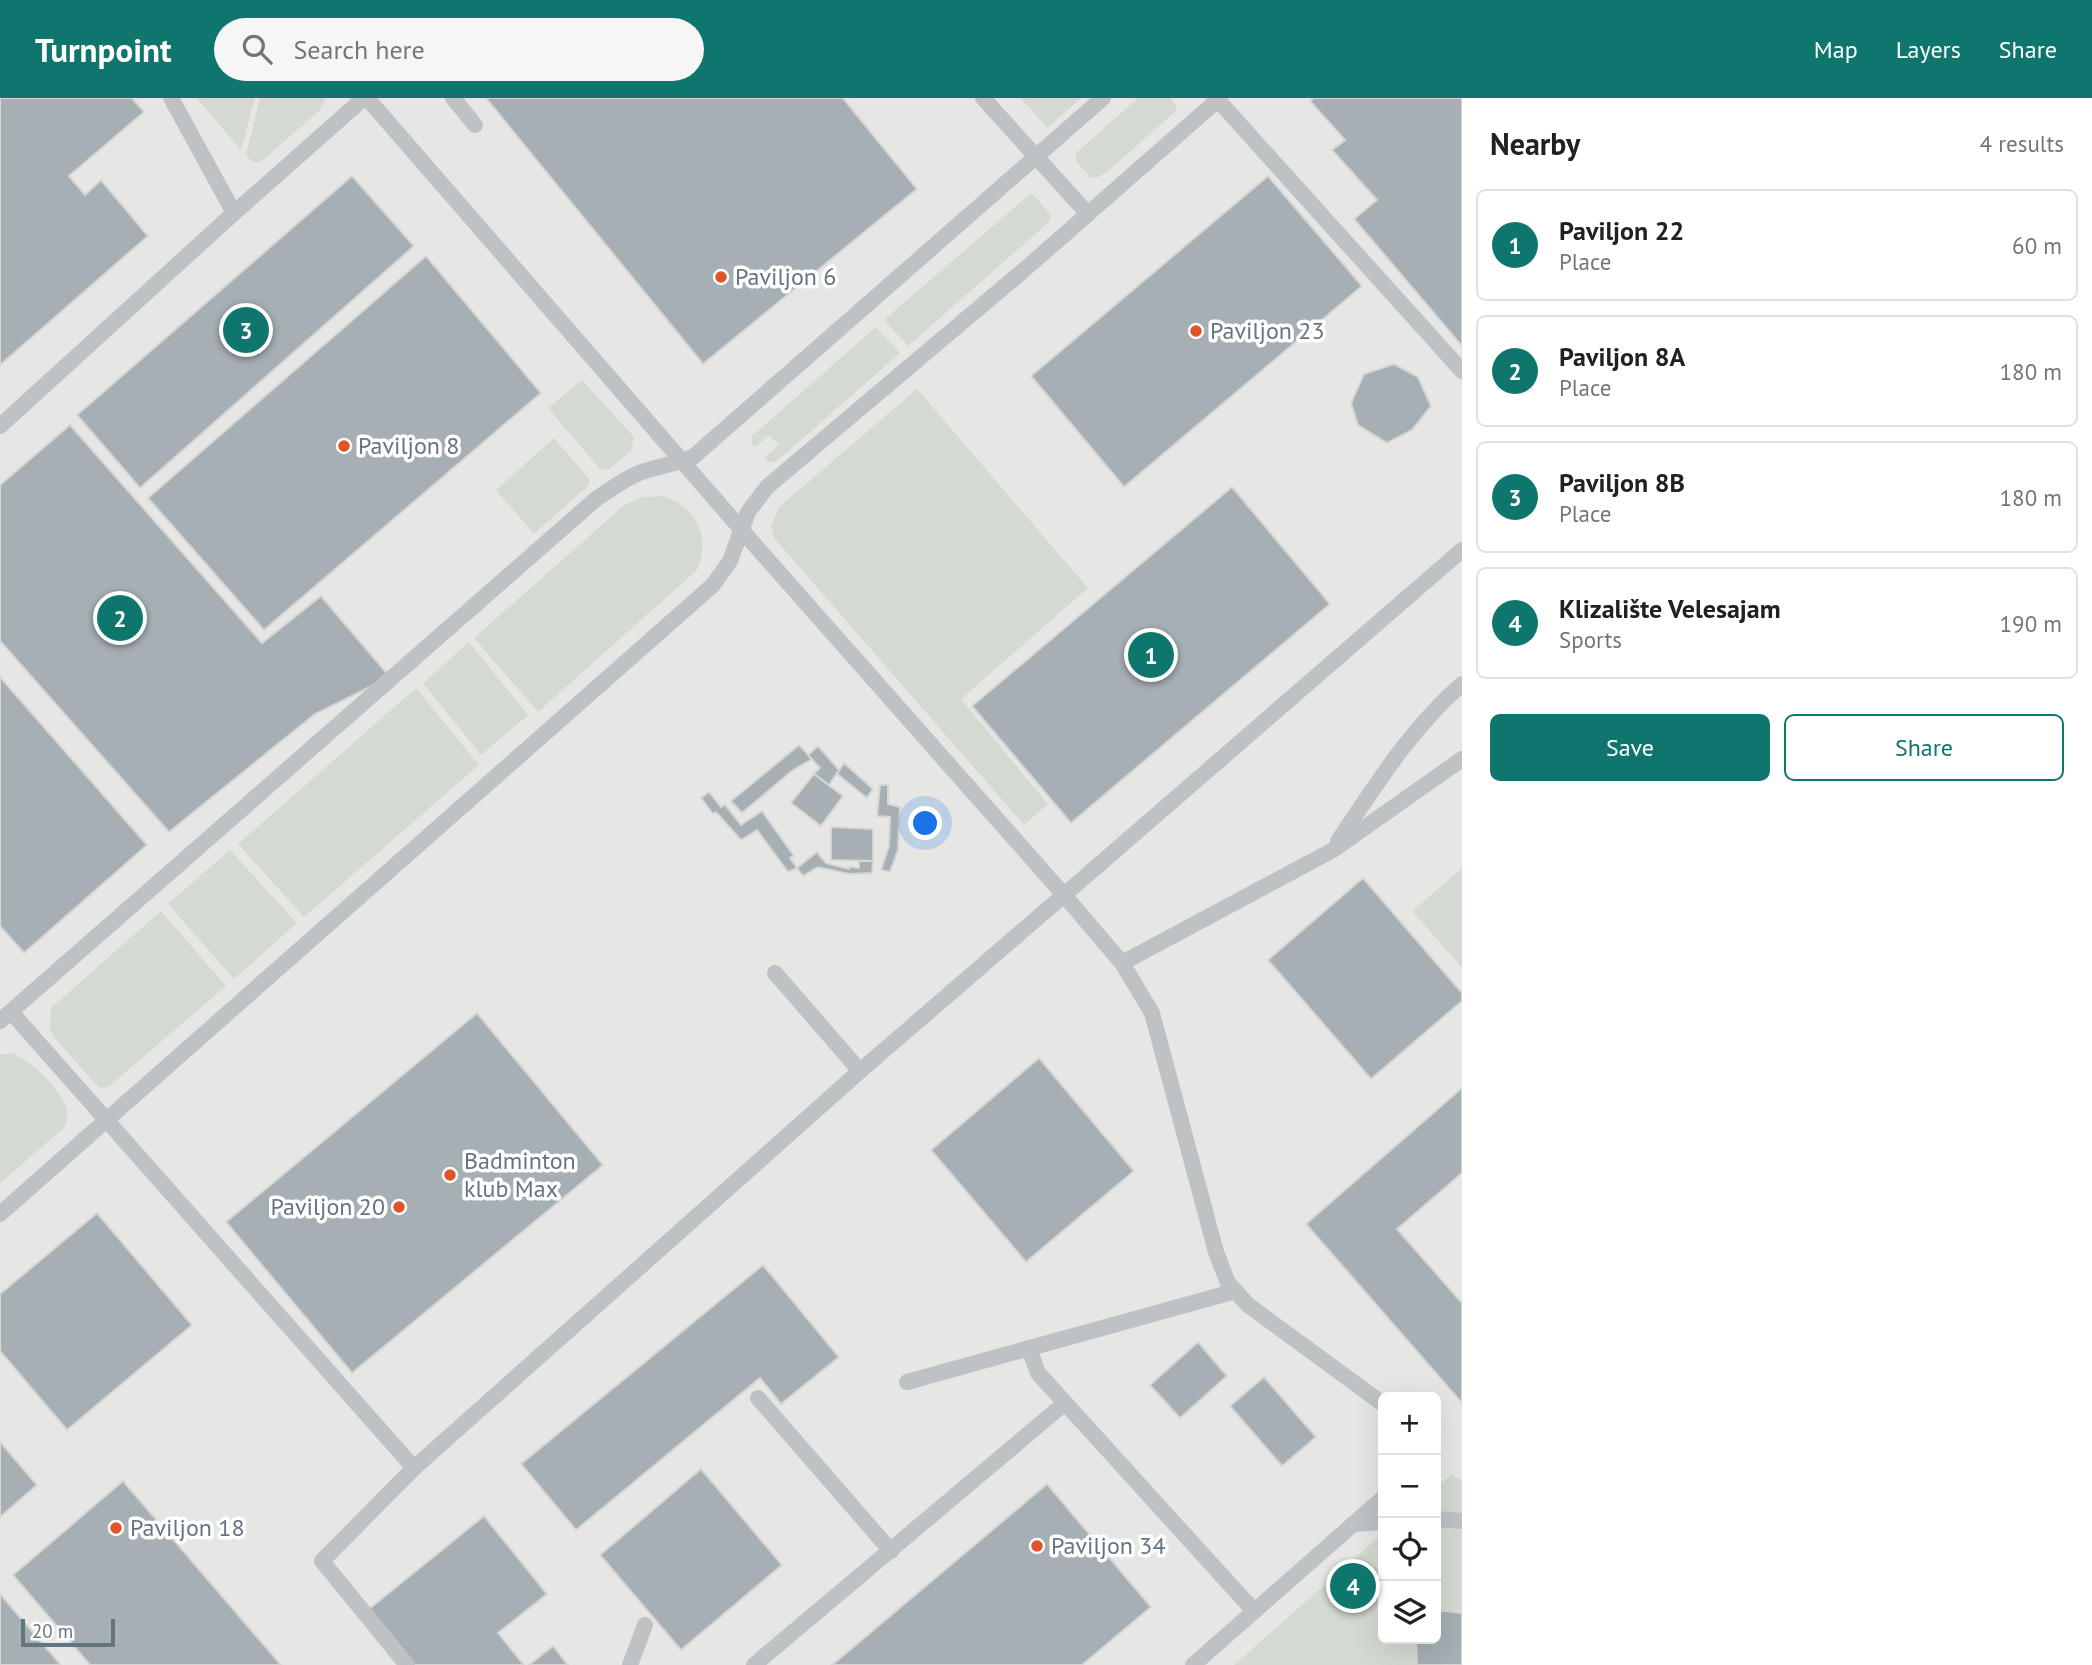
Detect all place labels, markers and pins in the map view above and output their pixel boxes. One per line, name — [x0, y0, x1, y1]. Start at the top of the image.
place label: Paviljon 6 — [735, 261, 836, 292]
marker: Paviljon 6 — [713, 269, 729, 285]
pin: 3 — [223, 304, 269, 356]
place label: Paviljon 23 — [1210, 315, 1324, 346]
marker: Paviljon 23 — [1188, 323, 1204, 339]
place label: Paviljon 8 — [358, 430, 459, 461]
marker: Paviljon 8 — [336, 438, 352, 454]
pin: 2 — [97, 592, 143, 644]
pin: 1 — [1128, 629, 1174, 681]
place label: Badminton klub Max — [464, 1145, 576, 1204]
marker: Badminton klub Max — [442, 1167, 458, 1183]
place label: Paviljon 20 — [271, 1191, 385, 1222]
marker: Paviljon 20 — [391, 1199, 407, 1215]
place label: Paviljon 18 — [130, 1512, 244, 1543]
marker: Paviljon 18 — [108, 1520, 124, 1536]
place label: Paviljon 34 — [1051, 1530, 1165, 1561]
marker: Paviljon 34 — [1029, 1538, 1045, 1554]
pin: 4 — [1330, 1560, 1376, 1612]

